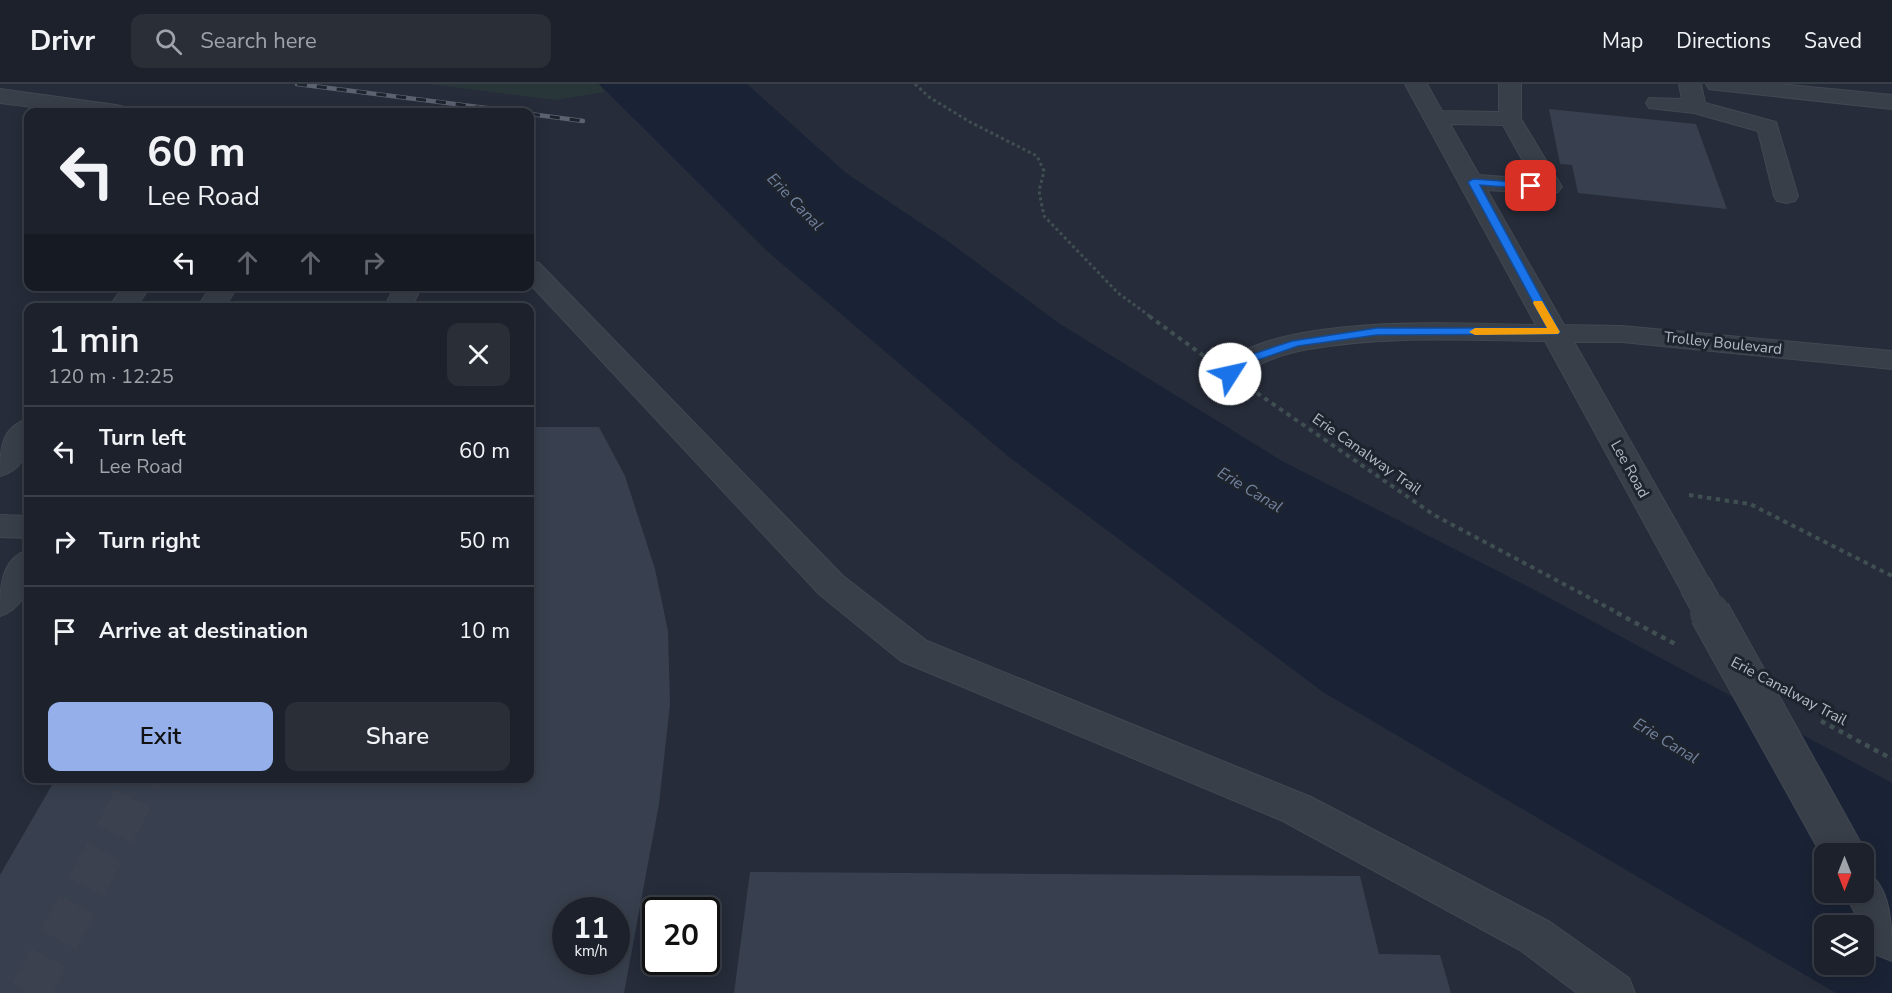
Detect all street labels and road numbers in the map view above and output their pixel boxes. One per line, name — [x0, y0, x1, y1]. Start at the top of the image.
street label: Trolley Boulevard — [1663, 327, 1783, 359]
street label: Erie Canalway Trail — [1308, 409, 1426, 499]
street label: Lee Road — [1606, 437, 1654, 501]
street label: Erie Canalway Trail — [1727, 652, 1851, 730]

